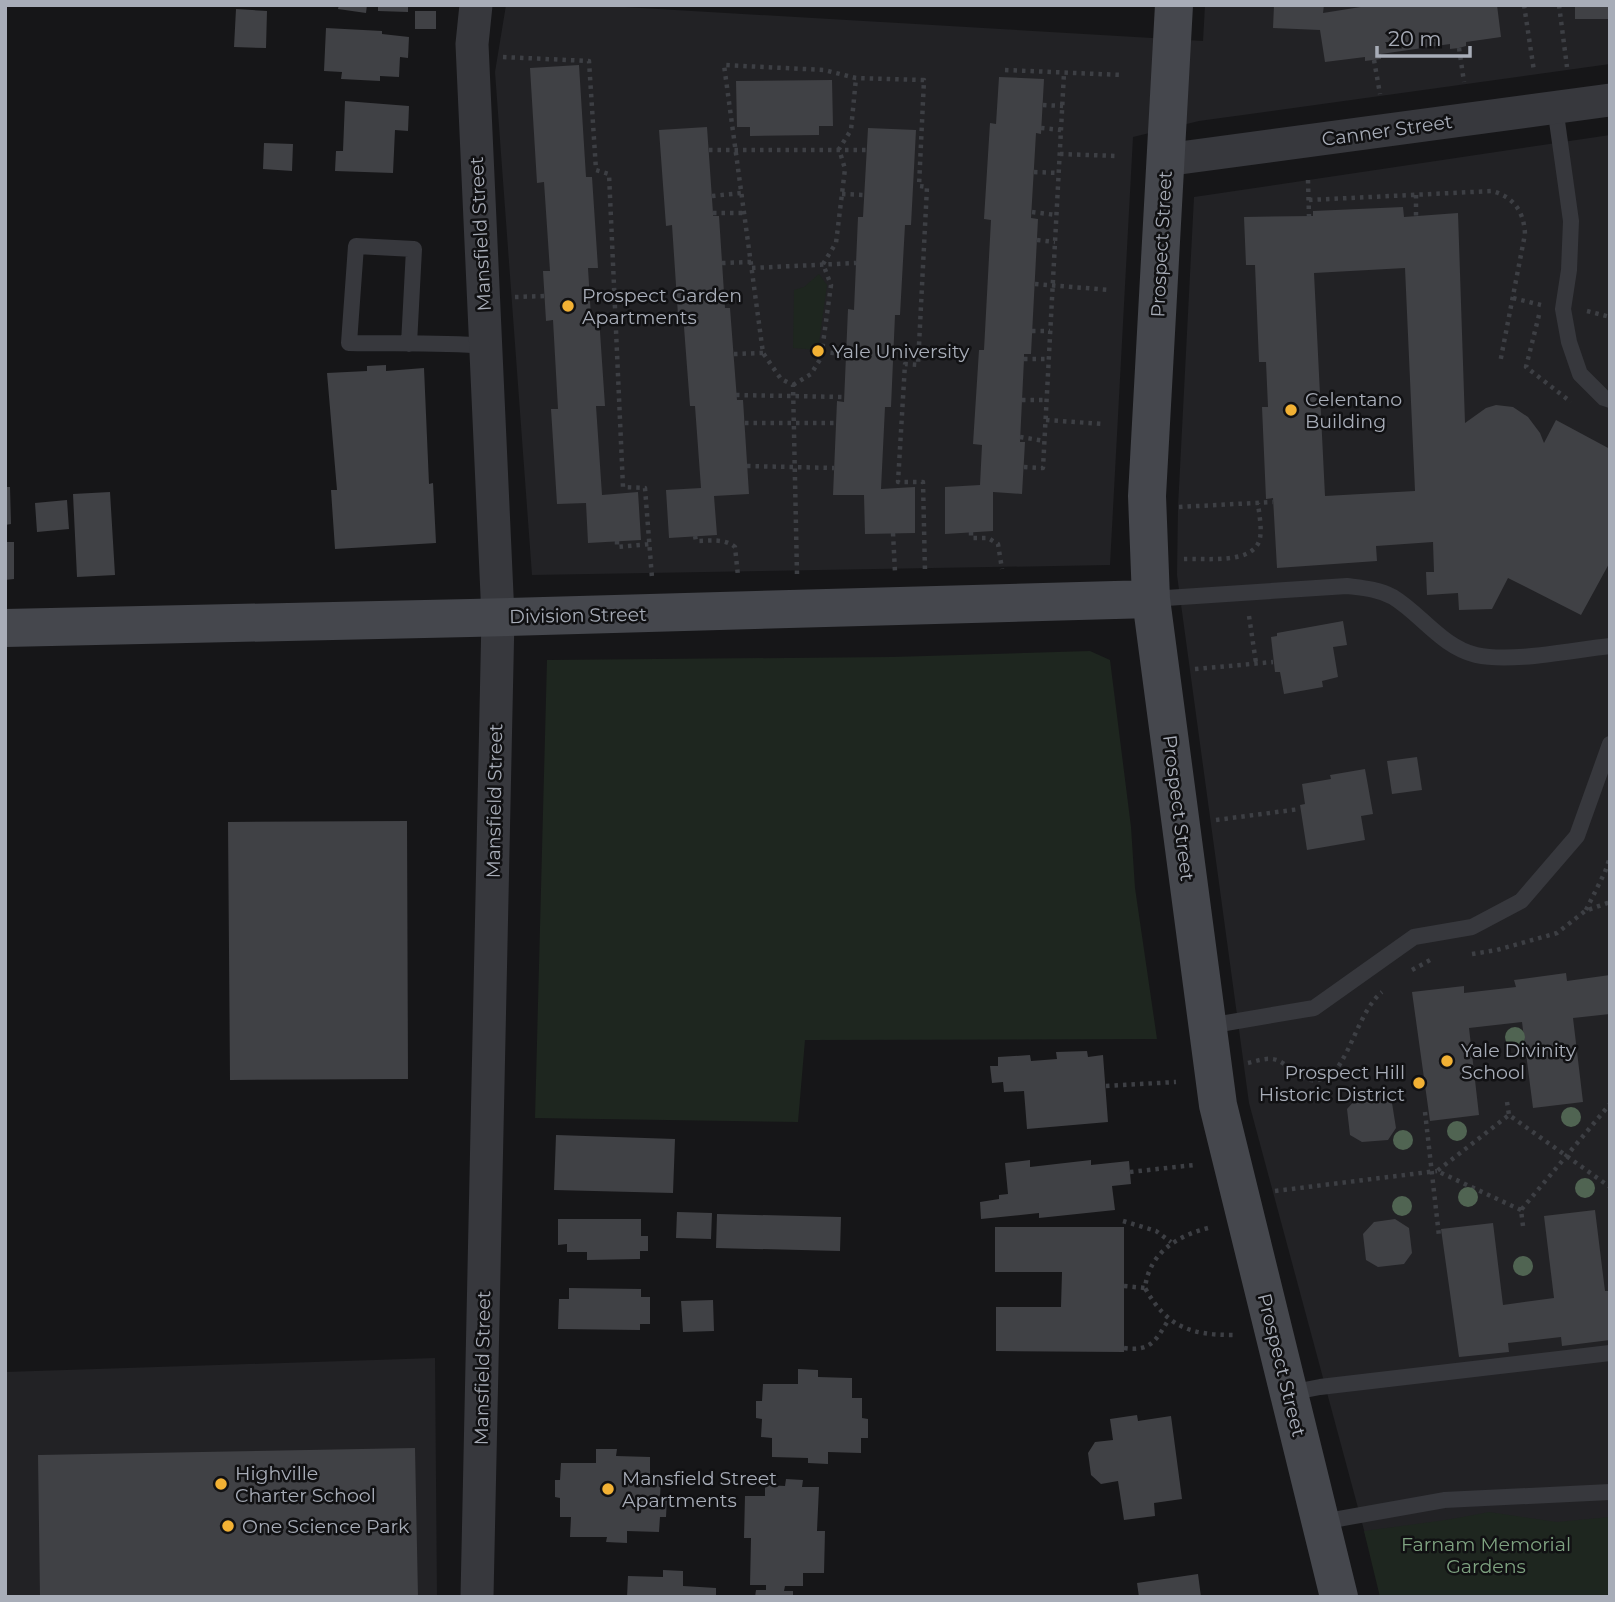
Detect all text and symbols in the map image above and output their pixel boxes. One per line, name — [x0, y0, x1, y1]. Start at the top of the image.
scale bar — [1377, 14, 1470, 58]
text: 20 m — [1388, 26, 1442, 51]
street label: Canner Street — [1320, 110, 1454, 151]
street label: Mansfield Street — [465, 156, 496, 312]
street label: Prospect Street — [1146, 170, 1177, 318]
place label: Prospect Garden Apartments — [582, 284, 742, 329]
marker: Prospect Garden Apartments — [560, 298, 576, 314]
place label: Yale University — [832, 340, 970, 363]
marker: Yale University — [810, 343, 826, 359]
place label: Celentano Building — [1305, 388, 1402, 433]
marker: Celentano Building — [1283, 402, 1299, 418]
street label: Division Street — [509, 603, 647, 628]
street label: Mansfield Street — [482, 723, 507, 879]
street label: Prospect Street — [1158, 734, 1199, 883]
place label: Yale Divinity School — [1461, 1039, 1577, 1084]
marker: Yale Divinity School — [1439, 1053, 1455, 1069]
place label: Prospect Hill Historic District — [1259, 1061, 1405, 1106]
marker: Prospect Hill Historic District — [1411, 1075, 1427, 1091]
street label: Mansfield Street — [470, 1290, 495, 1446]
street label: Prospect Street — [1253, 1291, 1311, 1440]
place label: Highville Charter School — [235, 1462, 376, 1507]
place label: Mansfield Street Apartments — [622, 1467, 777, 1512]
marker: Highville Charter School — [213, 1476, 229, 1492]
marker: Mansfield Street Apartments — [600, 1481, 616, 1497]
place label: One Science Park — [242, 1515, 410, 1538]
marker: One Science Park — [220, 1518, 236, 1534]
park label: Farnam Memorial Gardens — [1401, 1533, 1571, 1578]

